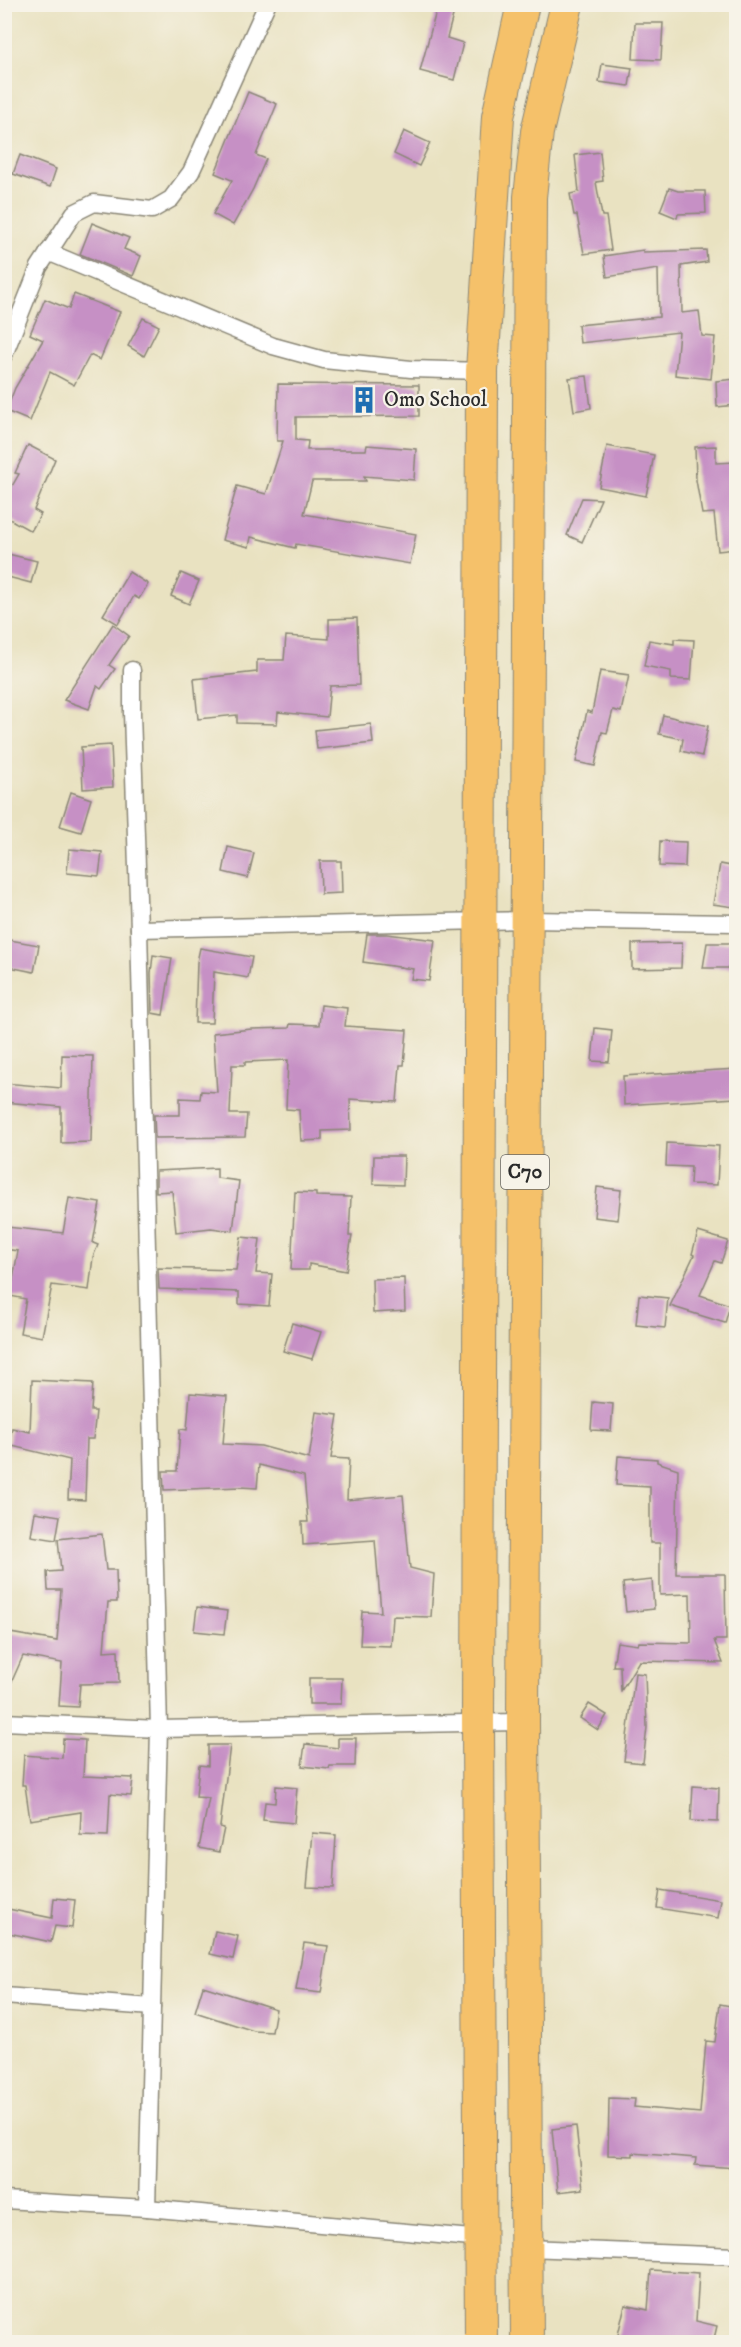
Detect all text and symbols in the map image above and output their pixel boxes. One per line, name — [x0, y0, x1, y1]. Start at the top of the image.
building icon: Omo School — [349, 385, 379, 415]
place label: Omo School — [384, 387, 488, 413]
road number: C70 — [501, 1155, 549, 1189]

